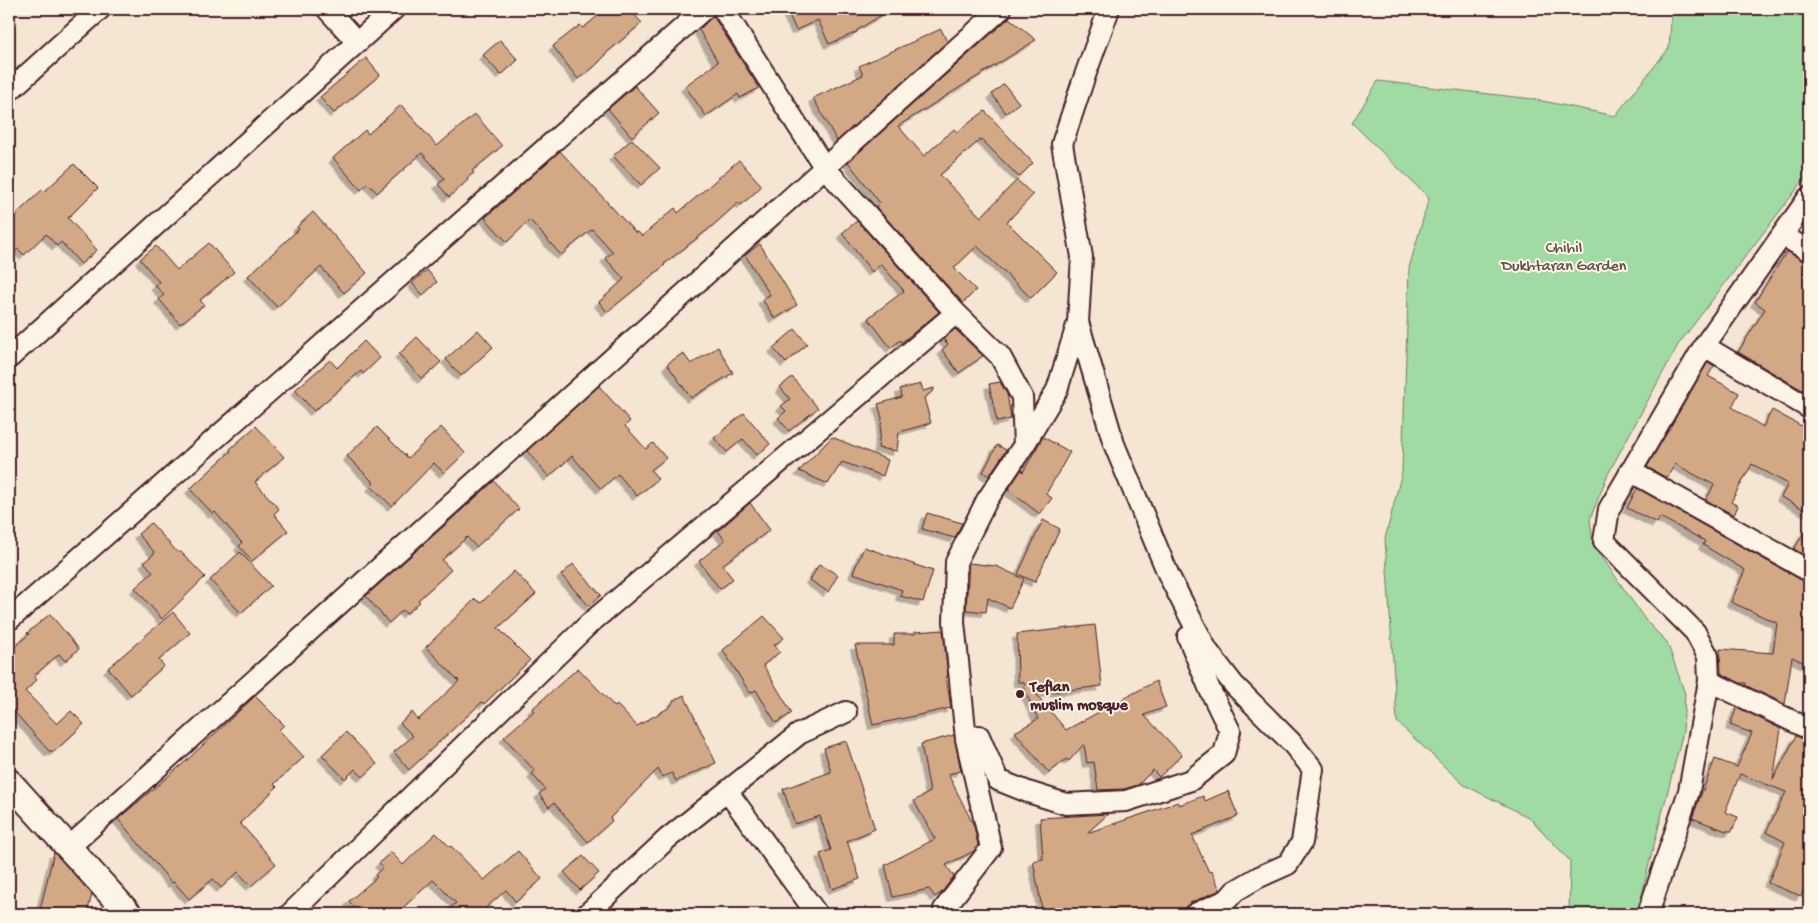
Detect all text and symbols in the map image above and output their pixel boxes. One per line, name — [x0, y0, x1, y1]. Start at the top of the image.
park label: Chihil Dukhtaran Garden — [1501, 240, 1627, 277]
place label: Teflan muslim mosque — [1028, 679, 1129, 716]
marker: Teflan muslim mosque — [1014, 688, 1026, 700]

